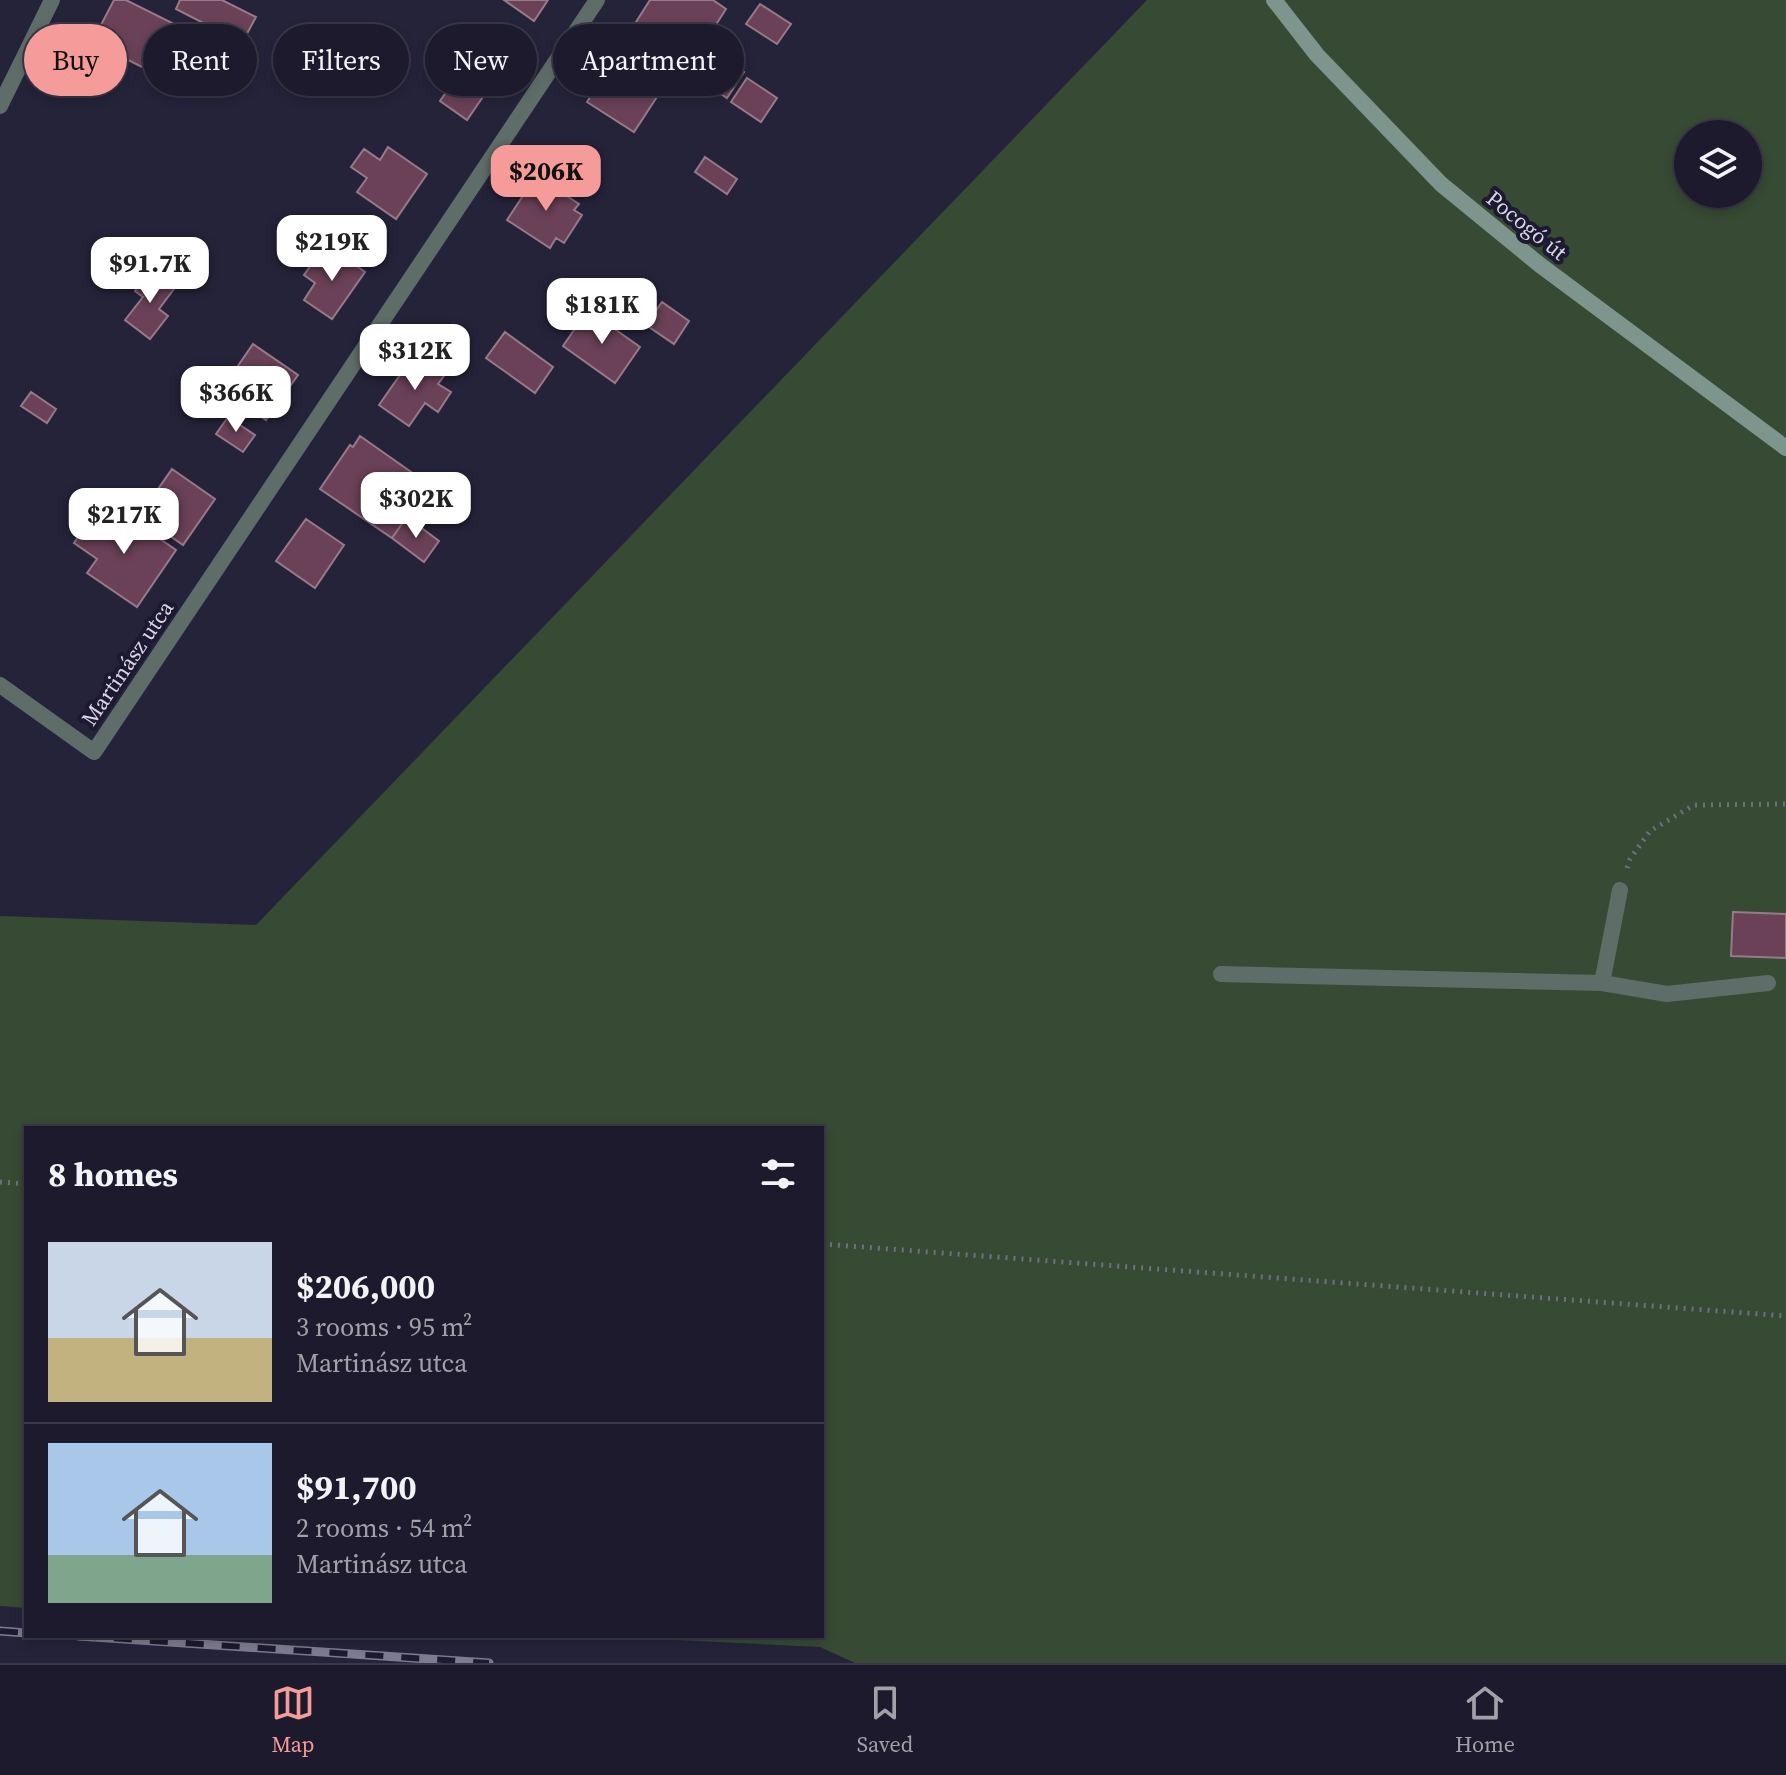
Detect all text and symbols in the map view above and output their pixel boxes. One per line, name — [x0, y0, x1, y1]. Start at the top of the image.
chip: Buy — [24, 24, 127, 96]
chip: Rent — [143, 24, 257, 96]
chip: Filters — [273, 24, 409, 96]
chip: New — [425, 24, 537, 96]
chip: Apartment — [553, 24, 744, 96]
map controls — [1674, 120, 1762, 208]
button: layers — [1674, 120, 1762, 208]
pin: $206K — [490, 145, 602, 213]
text: $206K — [509, 153, 583, 189]
street label: Pocogó út — [1480, 183, 1574, 267]
pin: $219K — [276, 215, 388, 283]
text: $219K — [295, 223, 369, 259]
pin: $91.7K — [85, 237, 215, 305]
text: $91.7K — [109, 245, 191, 281]
pin: $181K — [546, 278, 658, 346]
text: $181K — [565, 286, 639, 322]
pin: $312K — [359, 324, 471, 392]
text: $312K — [378, 332, 452, 368]
pin: $366K — [180, 366, 292, 434]
text: $366K — [199, 374, 273, 410]
pin: $302K — [360, 472, 472, 540]
text: $302K — [379, 480, 453, 516]
pin: $217K — [68, 488, 180, 556]
text: $217K — [87, 496, 161, 532]
street label: Martinász utca — [74, 594, 180, 732]
text: 8 homes — [48, 1151, 178, 1197]
icon: filters — [756, 1152, 800, 1196]
text: $206,000 — [296, 1263, 435, 1309]
icon: home — [112, 1274, 208, 1370]
text: 3 rooms · 95 m² — [296, 1309, 472, 1345]
text: Martinász utca — [296, 1345, 467, 1381]
text: $91,700 — [296, 1464, 417, 1510]
icon: home — [112, 1475, 208, 1571]
text: 2 rooms · 54 m² — [296, 1510, 472, 1546]
text: Martinász utca — [296, 1546, 467, 1582]
tab: Map — [271, 1681, 315, 1759]
tab: Saved — [857, 1681, 913, 1759]
tab: Home — [1455, 1681, 1515, 1759]

